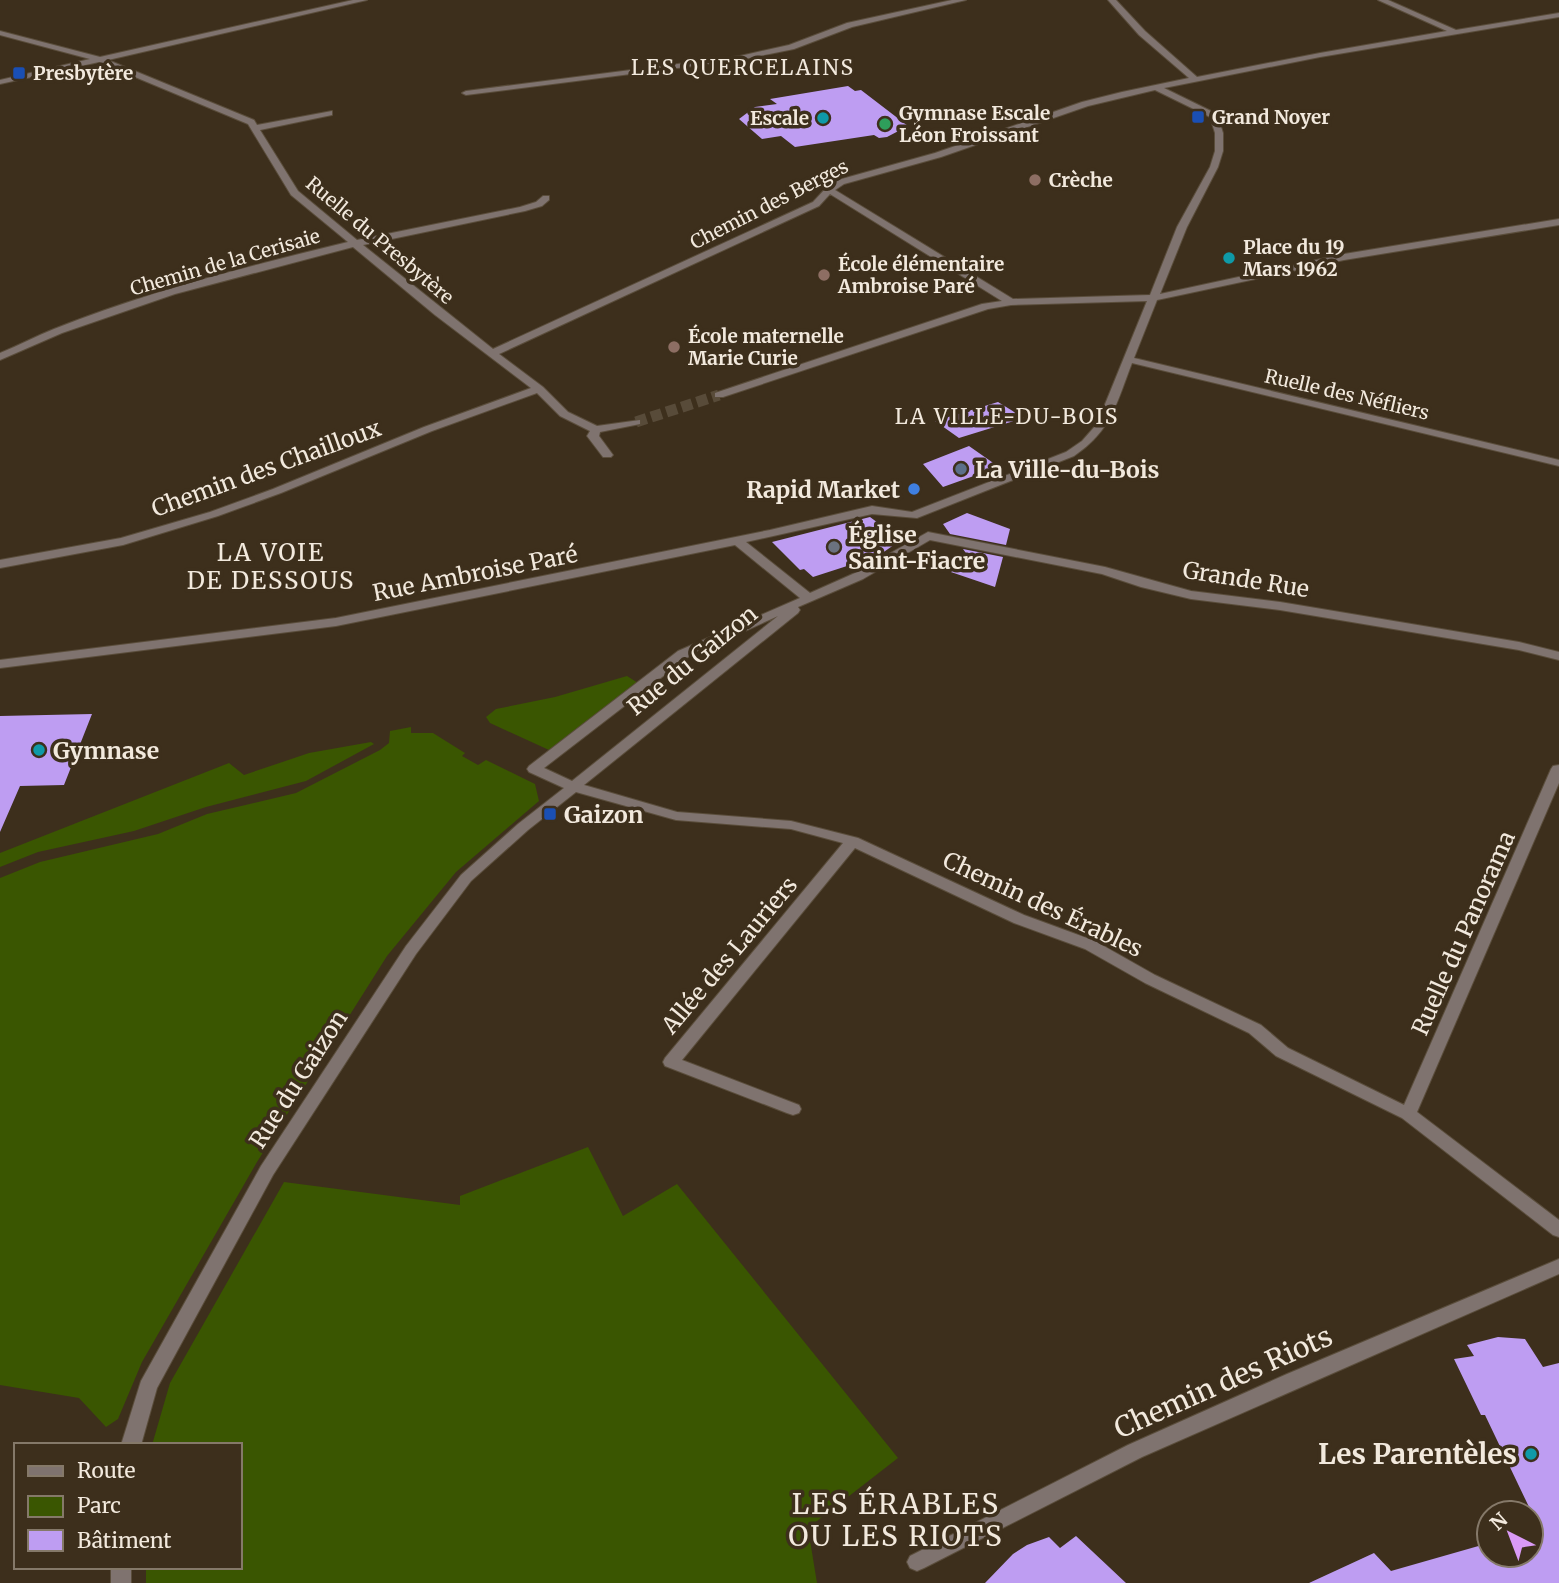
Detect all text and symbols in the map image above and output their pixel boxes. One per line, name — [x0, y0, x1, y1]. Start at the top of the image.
district label: LES QUERCELAINS — [631, 54, 855, 81]
place label: Presbytère — [33, 61, 133, 85]
marker: Presbytère — [11, 65, 27, 81]
place label: Gymnase Escale Léon Froissant — [899, 101, 1050, 147]
place label: Grand Noyer — [1212, 105, 1330, 129]
place label: Escale — [750, 106, 809, 130]
marker: Grand Noyer — [1190, 109, 1206, 125]
marker: Escale — [815, 110, 831, 126]
marker: Gymnase Escale Léon Froissant — [877, 116, 893, 132]
street label: Chemin des Berges — [686, 154, 852, 254]
place label: Crèche — [1049, 168, 1113, 192]
street label: Ruelle du Presbytère — [301, 171, 459, 309]
marker: Crèche — [1027, 172, 1043, 188]
street label: Chemin de la Cerisaie — [127, 223, 323, 301]
place label: Place du 19 Mars 1962 — [1243, 235, 1345, 281]
marker: Place du 19 Mars 1962 — [1221, 250, 1237, 266]
place label: École élémentaire Ambroise Paré — [837, 252, 1004, 298]
marker: École élémentaire Ambroise Paré — [816, 267, 832, 283]
place label: École maternelle Marie Curie — [688, 324, 844, 370]
marker: École maternelle Marie Curie — [666, 339, 682, 355]
street label: Ruelle des Néfliers — [1262, 363, 1432, 425]
district label: LA VILLE-DU-BOIS — [895, 403, 1119, 430]
street label: Chemin des Chailloux — [147, 413, 385, 523]
place label: La Ville-du-Bois — [975, 455, 1160, 484]
marker: La Ville-du-Bois — [953, 461, 969, 477]
place label: Rapid Market — [746, 475, 900, 504]
marker: Rapid Market — [906, 481, 922, 497]
place label: Église Saint-Fiacre — [848, 520, 985, 575]
district label: LA VOIE DE DESSOUS — [187, 537, 355, 596]
street label: Rue Ambroise Paré — [370, 539, 580, 607]
marker: Église Saint-Fiacre — [826, 539, 842, 555]
street label: Grande Rue — [1181, 555, 1311, 603]
street label: Rue du Gaizon — [621, 599, 763, 721]
place label: Gymnase — [53, 736, 159, 765]
marker: Gymnase — [31, 742, 47, 758]
place label: Gaizon — [564, 800, 644, 829]
marker: Gaizon — [542, 806, 558, 822]
street label: Ruelle du Panorama — [1405, 826, 1521, 1040]
street label: Chemin des Érables — [939, 845, 1147, 963]
street label: Allée des Lauriers — [654, 871, 803, 1040]
street label: Rue du Gaizon — [243, 1005, 353, 1153]
street label: Chemin des Riots — [1108, 1318, 1338, 1446]
place label: Les Parentèles — [1318, 1436, 1517, 1472]
legend — [14, 1443, 242, 1569]
marker: Les Parentèles — [1523, 1446, 1539, 1462]
text: Route — [77, 1457, 135, 1484]
district label: LES ÉRABLES OU LES RIOTS — [788, 1486, 1004, 1554]
text: Parc — [77, 1492, 121, 1519]
north arrow — [1475, 1499, 1545, 1569]
text: N — [1485, 1507, 1512, 1535]
text: Bâtiment — [77, 1527, 171, 1554]

